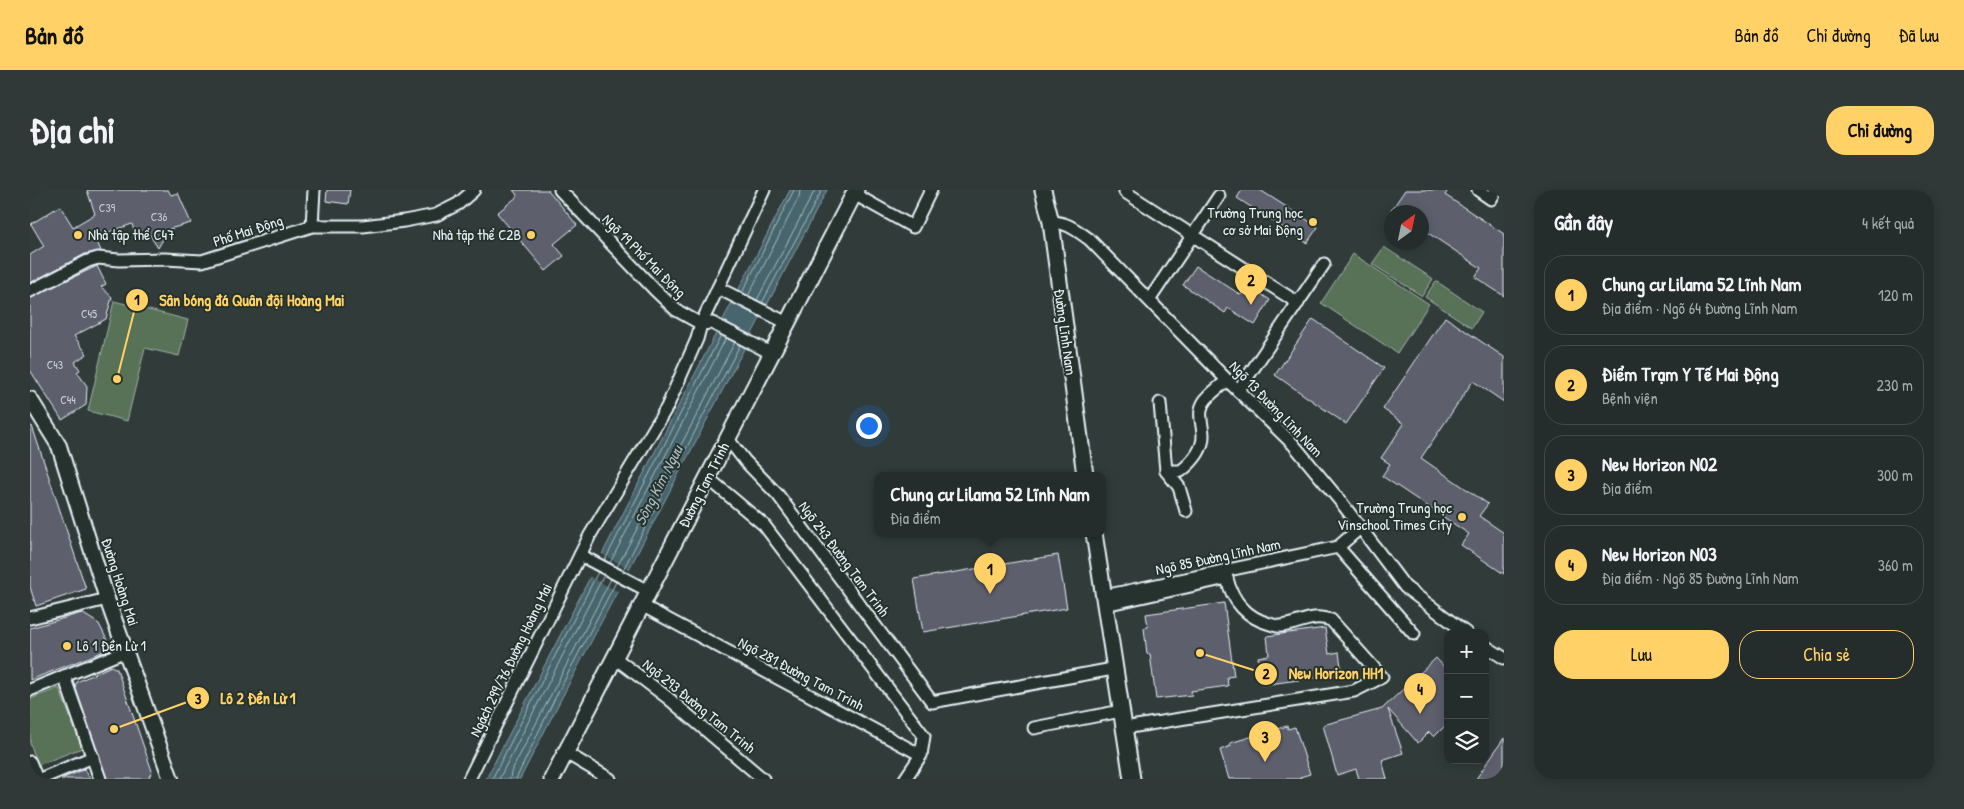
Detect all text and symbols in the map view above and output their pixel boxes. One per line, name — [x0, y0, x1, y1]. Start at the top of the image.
text: Bản đồ — [25, 19, 83, 51]
text: Bản đồ — [1735, 23, 1778, 48]
text: Chỉ đường — [1806, 23, 1871, 48]
text: Đã lưu — [1899, 23, 1939, 48]
button: Chỉ đường — [1826, 106, 1934, 155]
text: Địa chỉ — [30, 107, 115, 154]
house number: C39 — [99, 199, 116, 216]
place label: Trường Trung học cơ sở Mai Động — [1207, 202, 1303, 240]
north arrow — [1384, 205, 1429, 250]
house number: C36 — [151, 208, 168, 225]
text: Gần đây — [1554, 208, 1613, 237]
street label: Phố Mai Động — [210, 209, 286, 252]
street label: Ngõ 19 Phố Mai Động — [598, 209, 691, 303]
text: 4 kết quả — [1862, 212, 1914, 234]
marker: Trường Trung học cơ sở Mai Động — [1307, 216, 1319, 228]
place label: Nhà tập thể C47 — [88, 224, 175, 245]
place label: Nhà tập thể C2B — [433, 224, 521, 245]
marker: Nhà tập thể C47 — [72, 229, 84, 241]
marker: Nhà tập thể C2B — [525, 229, 537, 241]
pin: 2 — [1235, 264, 1267, 305]
text: Chung cư Lilama 52 Lĩnh Nam — [1602, 271, 1801, 297]
text: 1 — [1568, 284, 1574, 306]
text: 120 m — [1878, 284, 1913, 306]
callout: Sân bóng đá Quân đội Hoàng Mai — [124, 285, 354, 316]
street label: Đường Lĩnh Nam — [1049, 288, 1082, 376]
text: 1 — [134, 289, 140, 310]
text: Sân bóng đá Quân đội Hoàng Mai — [159, 289, 345, 312]
text: Địa điểm · Ngõ 64 Đường Lĩnh Nam — [1602, 297, 1797, 319]
house number: C45 — [81, 305, 97, 322]
house number: C43 — [47, 356, 63, 373]
street label: Ngõ 13 Đường Lĩnh Nam — [1225, 356, 1328, 461]
text: Điểm Trạm Y Tế Mai Động — [1602, 361, 1779, 387]
text: 2 — [1567, 374, 1575, 396]
text: 230 m — [1877, 374, 1913, 396]
text: Bệnh viện — [1602, 387, 1658, 409]
house number: C44 — [60, 391, 76, 408]
your location — [856, 413, 882, 439]
street label: Đường Tam Trinh — [673, 439, 734, 531]
water label: Sông Kim Ngưu — [628, 440, 688, 529]
text: New Horizon N02 — [1602, 451, 1717, 477]
text: 3 — [1567, 464, 1575, 486]
text: 300 m — [1877, 464, 1913, 486]
popup — [874, 472, 1106, 537]
text: Địa điểm — [1602, 477, 1652, 499]
text: Chung cư Lilama 52 Lĩnh Nam — [890, 481, 1090, 507]
street label: Ngõ 243 Đường Tam Trinh — [794, 496, 895, 621]
place label: Trường Trung học Vinschool Times City — [1337, 497, 1452, 535]
text: Địa điểm — [890, 507, 941, 529]
marker: Trường Trung học Vinschool Times City — [1456, 511, 1468, 523]
street label: Ngõ 85 Đường Lĩnh Nam — [1154, 533, 1282, 580]
street label: Đường Hoàng Mai — [96, 535, 145, 628]
text: New Horizon N03 — [1602, 541, 1717, 567]
pin: 1 — [974, 553, 1006, 594]
text: 4 — [1568, 554, 1574, 576]
text: 360 m — [1878, 554, 1913, 576]
text: Địa điểm · Ngõ 85 Đường Lĩnh Nam — [1602, 567, 1799, 589]
street label: Ngách 299/76 Đường Hoàng Mai — [464, 579, 557, 740]
map controls — [1444, 629, 1489, 764]
button: + — [1444, 629, 1489, 674]
button: Lưu — [1554, 630, 1729, 679]
button: Chia sẻ — [1739, 630, 1914, 679]
street label: Ngõ 281 Đường Tam Trinh — [735, 632, 868, 716]
place label: Lô 1 Đền Lừ 1 — [77, 635, 146, 656]
marker: Lô 1 Đền Lừ 1 — [61, 640, 73, 652]
street label: Ngõ 293 Đường Tam Trinh — [638, 653, 760, 758]
callout: New Horizon HH1 — [1253, 658, 1393, 689]
text: New Horizon HH1 — [1289, 662, 1384, 684]
text: 2 — [1262, 663, 1270, 684]
pin: 4 — [1404, 673, 1436, 714]
button: − — [1444, 674, 1489, 719]
callout: Lô 2 Đền Lừ 1 — [186, 683, 306, 714]
text: Lô 2 Đền Lừ 1 — [220, 687, 296, 709]
text: 3 — [195, 688, 202, 709]
button: layers — [1444, 719, 1489, 764]
pin: 3 — [1249, 721, 1281, 762]

